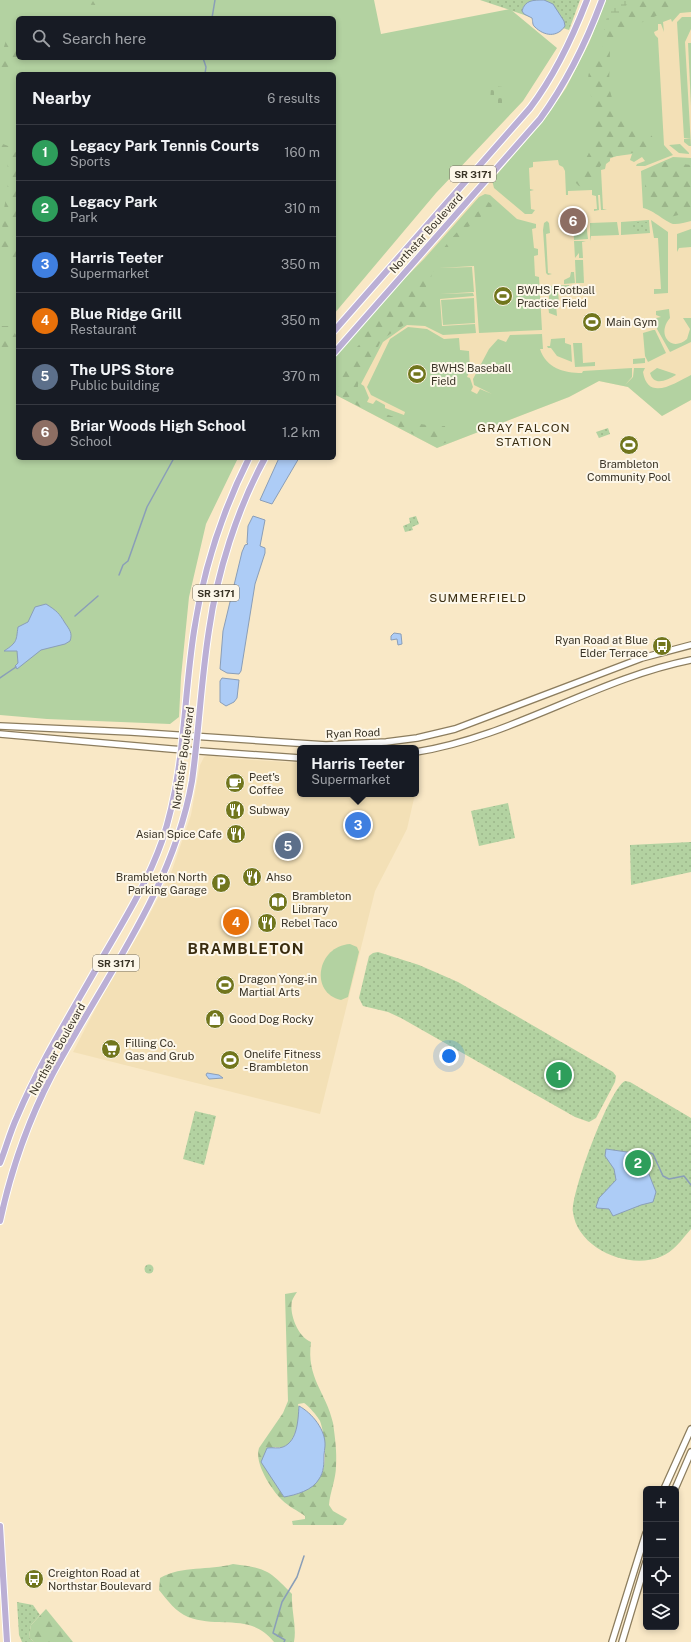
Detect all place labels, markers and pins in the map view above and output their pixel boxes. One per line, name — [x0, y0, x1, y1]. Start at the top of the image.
pin: 6 — [560, 206, 586, 236]
place label: BWHS Football Practice Field — [517, 284, 595, 309]
sports icon: BWHS Football Practice Field — [492, 285, 514, 307]
sports icon: Main Gym — [581, 311, 603, 333]
place label: Main Gym — [606, 316, 657, 328]
place label: BWHS Baseball Field — [431, 362, 511, 387]
sports icon: BWHS Baseball Field — [406, 363, 428, 385]
sports icon: Brambleton Community Pool — [618, 434, 640, 456]
place label: Brambleton Community Pool — [587, 458, 671, 483]
place label: Ryan Road at Blue Elder Terrace — [555, 634, 648, 659]
bus stop icon: Ryan Road at Blue Elder Terrace — [651, 635, 673, 657]
place label: Peet's Coffee — [249, 771, 283, 796]
cafe icon: Peet's Coffee — [224, 772, 246, 794]
restaurant icon: Subway — [224, 799, 246, 821]
place label: Subway — [249, 804, 290, 816]
pin: 3 — [345, 810, 371, 840]
restaurant icon: Asian Spice Cafe — [225, 823, 247, 845]
place label: Asian Spice Cafe — [136, 828, 222, 840]
pin: 5 — [275, 831, 301, 861]
restaurant icon: Ahso — [241, 866, 263, 888]
place label: Brambleton North Parking Garage — [116, 871, 207, 896]
place label: Ahso — [266, 871, 292, 883]
parking icon: Brambleton North Parking Garage — [210, 872, 232, 894]
place label: Brambleton Library — [292, 890, 351, 915]
library icon: Brambleton Library — [267, 891, 289, 913]
pin: 4 — [223, 907, 249, 937]
restaurant icon: Rebel Taco — [256, 912, 278, 934]
place label: Rebel Taco — [281, 917, 337, 929]
place label: Dragon Yong-in Martial Arts — [239, 973, 317, 998]
sports icon: Dragon Yong-in Martial Arts — [214, 974, 236, 996]
shop icon: Good Dog Rocky — [204, 1008, 226, 1030]
place label: Good Dog Rocky — [229, 1013, 314, 1025]
place label: Filling Co. Gas and Grub — [125, 1037, 195, 1062]
supermarket icon: Filling Co. Gas and Grub — [100, 1038, 122, 1060]
place label: Onelife Fitness - Brambleton — [244, 1048, 321, 1073]
sports icon: Onelife Fitness - Brambleton — [219, 1049, 241, 1071]
pin: 1 — [546, 1060, 572, 1090]
pin: 2 — [625, 1148, 651, 1178]
place label: Creighton Road at Northstar Boulevard — [48, 1567, 151, 1592]
bus stop icon: Creighton Road at Northstar Boulevard — [23, 1568, 45, 1590]

